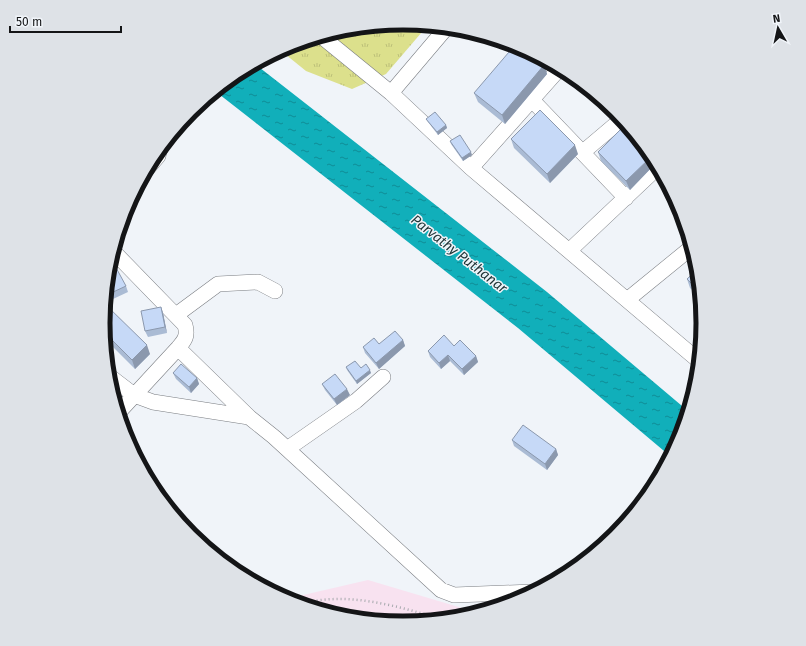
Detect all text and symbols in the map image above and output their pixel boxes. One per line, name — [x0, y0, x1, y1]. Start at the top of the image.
scale bar — [10, 8, 121, 34]
north arrow — [758, 8, 798, 48]
text: N — [772, 12, 781, 26]
text: 50 m — [16, 15, 42, 29]
water label: Parvathy Puthanar — [408, 211, 511, 297]

